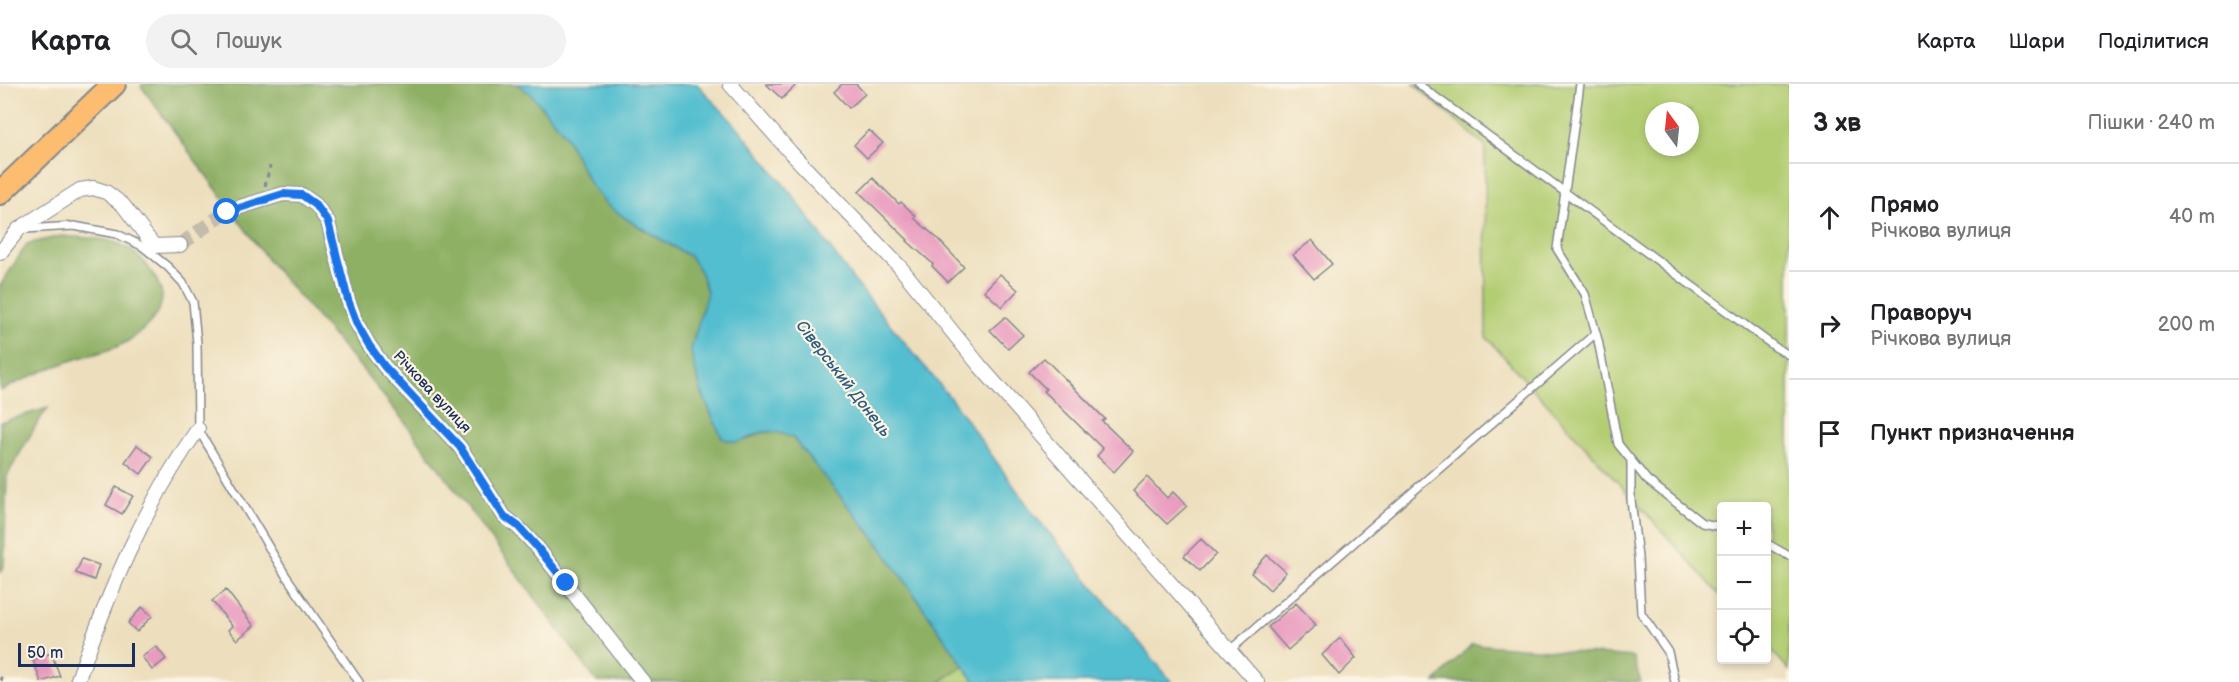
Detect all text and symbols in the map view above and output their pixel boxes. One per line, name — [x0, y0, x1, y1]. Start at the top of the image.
search box — [146, 14, 566, 68]
text: Карта — [30, 25, 110, 58]
icon: search — [167, 25, 200, 58]
text: Пошук — [215, 28, 282, 55]
text: Карта — [1916, 29, 1976, 54]
text: Шари — [2009, 29, 2065, 54]
text: Поділитися — [2098, 29, 2209, 54]
north arrow — [1645, 102, 1699, 156]
text: 3 хв — [1813, 108, 1861, 139]
text: Пішки · 240 m — [2087, 111, 2215, 135]
text: Прямо — [1870, 192, 1939, 219]
route start — [213, 198, 239, 224]
icon: ahead — [1813, 201, 1846, 234]
text: 40 m — [2169, 205, 2215, 229]
text: Річкова вулиця — [1870, 219, 2011, 243]
text: Праворуч — [1870, 300, 1972, 327]
icon: right — [1813, 309, 1846, 342]
text: 200 m — [2158, 313, 2215, 337]
water label: Сіверський Донець — [792, 317, 894, 441]
text: Річкова вулиця — [1870, 327, 2011, 351]
street label: Річкова вулиця — [389, 347, 475, 437]
icon: arrive — [1813, 417, 1846, 450]
text: Пункт призначення — [1870, 420, 2075, 447]
map controls — [1717, 502, 1771, 664]
button: + — [1717, 502, 1771, 556]
button: − — [1717, 556, 1771, 610]
route end — [552, 569, 578, 595]
button: locate — [1717, 610, 1771, 664]
scale bar — [18, 640, 135, 668]
text: 50 m — [27, 644, 63, 663]

